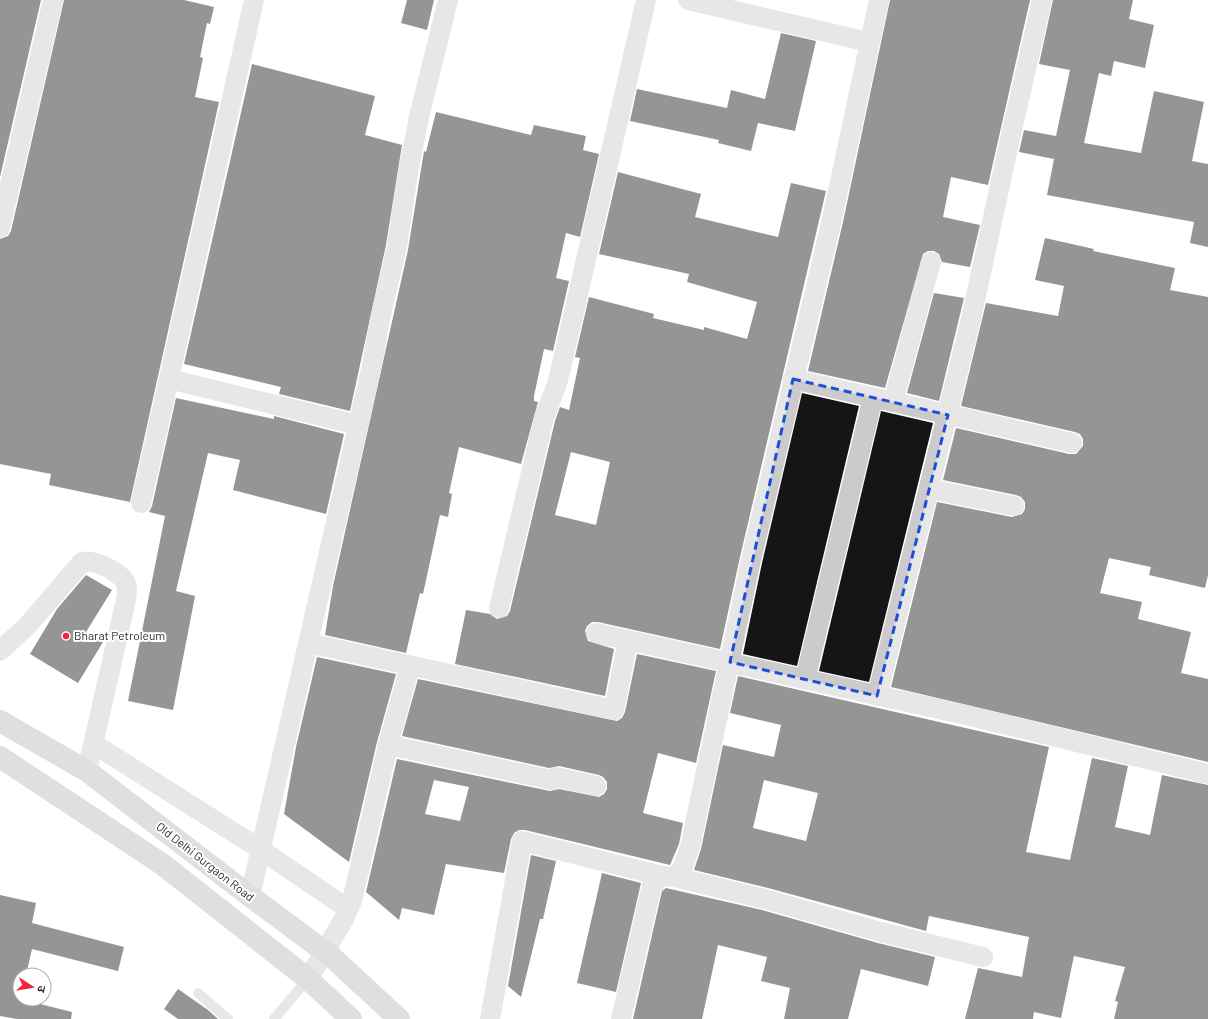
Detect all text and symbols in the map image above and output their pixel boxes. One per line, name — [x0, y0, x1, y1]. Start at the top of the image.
place label: Bharat Petroleum — [74, 628, 165, 642]
marker: Bharat Petroleum — [61, 631, 71, 641]
street label: Old Delhi Gurgaon Road — [154, 819, 257, 904]
north arrow — [12, 967, 52, 1007]
text: उ — [35, 985, 49, 994]

